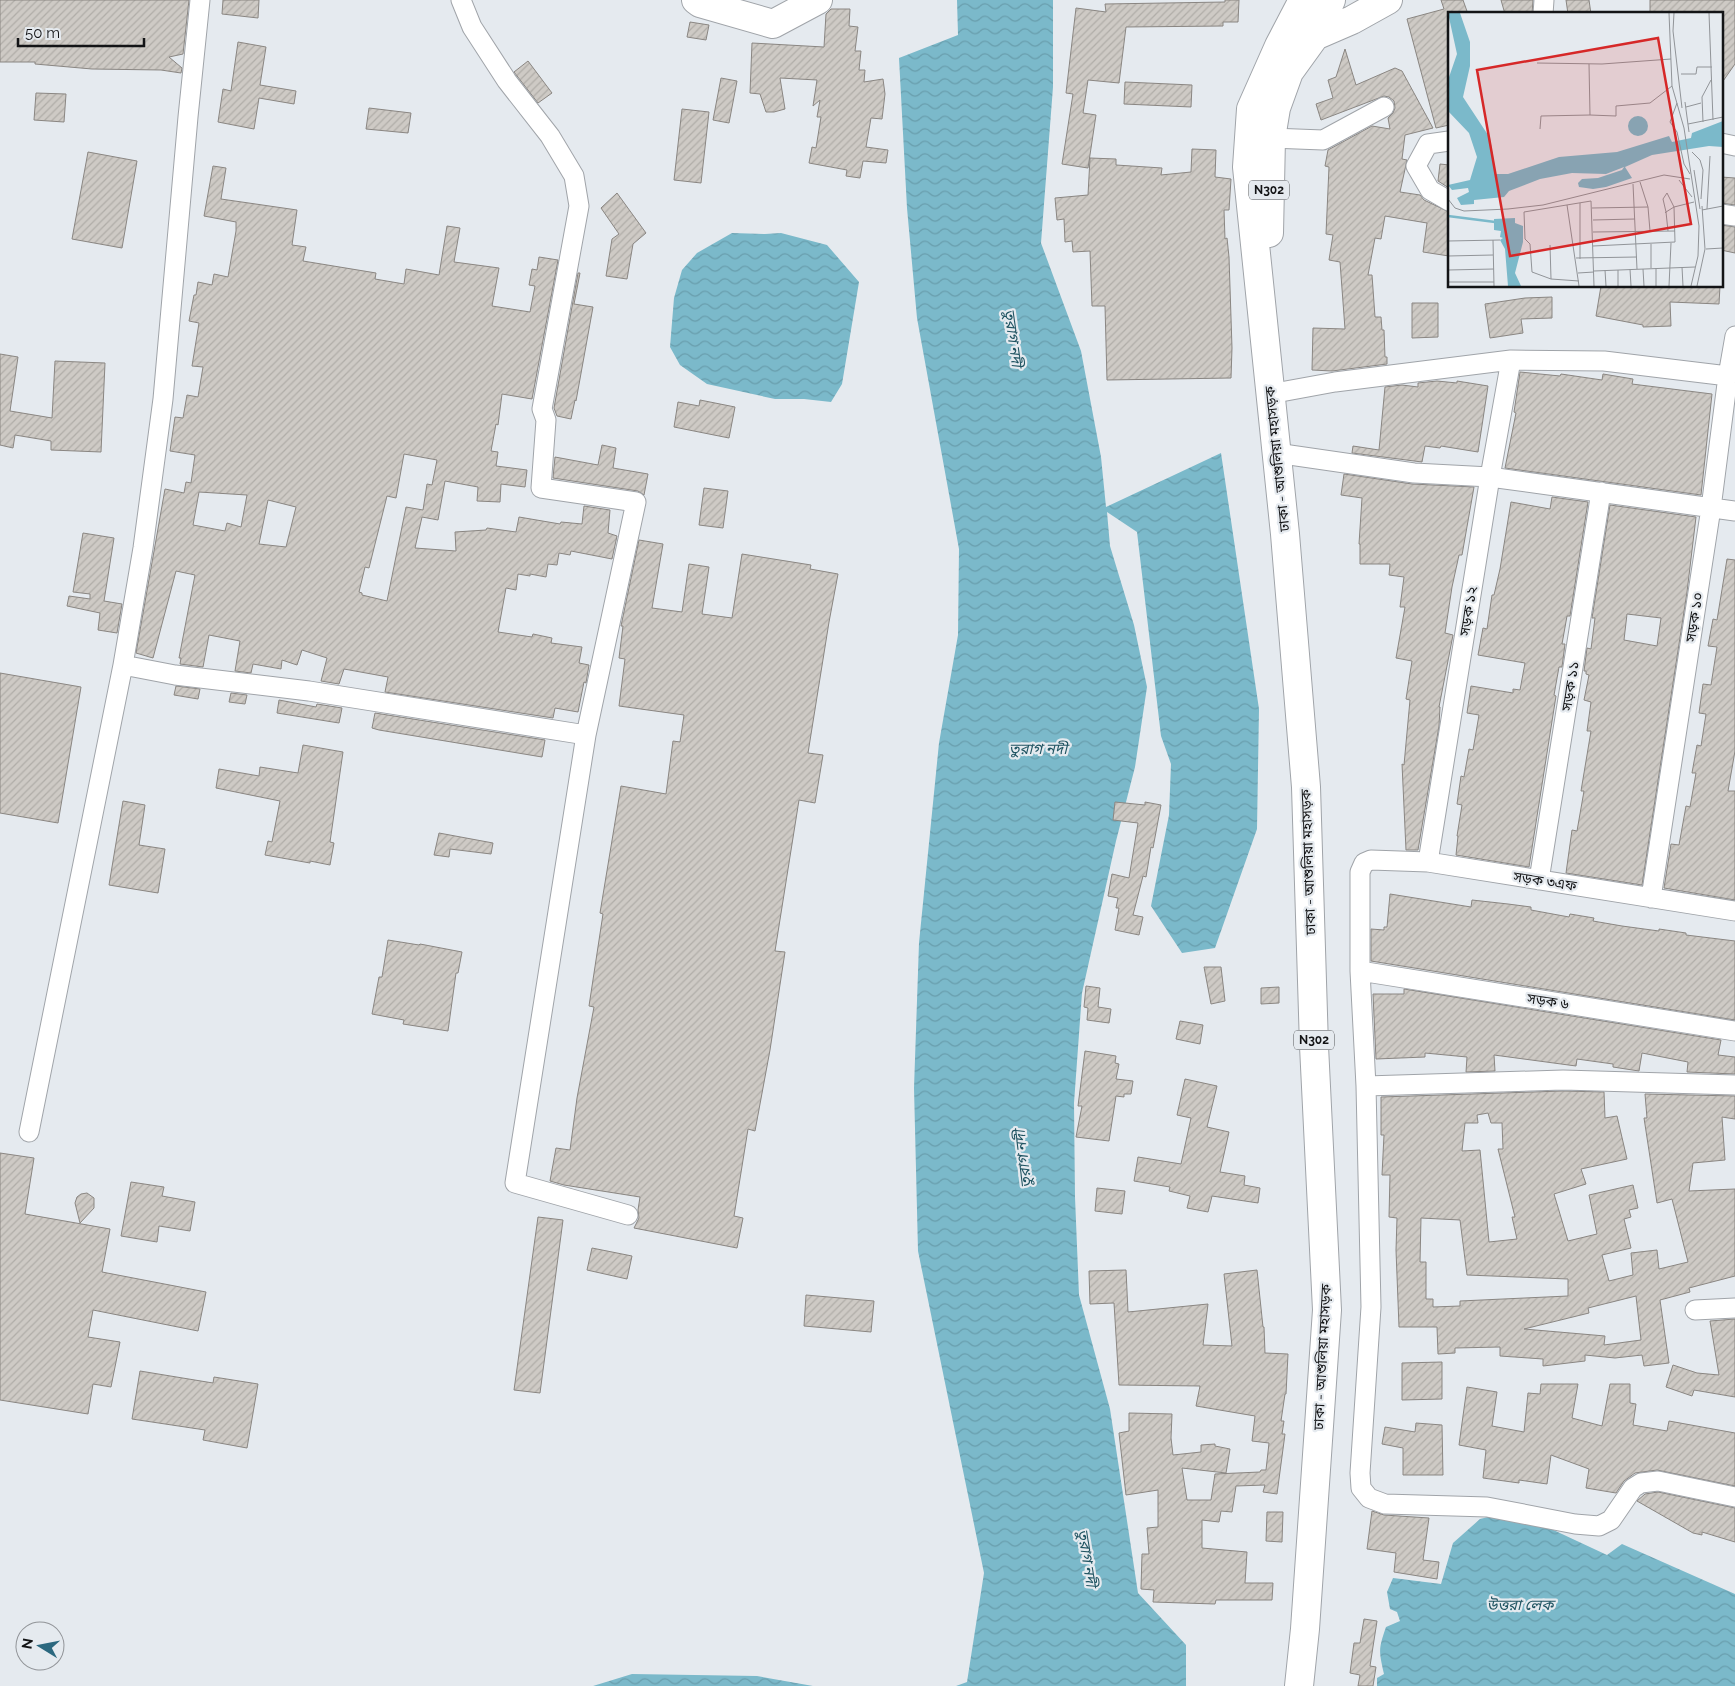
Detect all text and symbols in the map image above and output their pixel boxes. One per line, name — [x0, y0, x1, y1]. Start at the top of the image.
inset map — [1448, 12, 1722, 288]
scale bar — [18, 15, 144, 47]
text: 50 m — [25, 24, 60, 42]
road number: N302 — [1249, 180, 1289, 200]
water label: তুরাগ নদী — [1000, 308, 1026, 371]
street label: ঢাকা - আশুলিয়া মহাসড়ক — [1261, 385, 1293, 533]
street label: সড়ক ১২ — [1456, 584, 1480, 638]
street label: সড়ক ১০ — [1682, 591, 1706, 644]
street label: সড়ক ১১ — [1558, 660, 1582, 713]
water label: তুরাগ নদী — [1009, 740, 1070, 758]
street label: ঢাকা - আশুলিয়া মহাসড়ক — [1297, 788, 1319, 936]
street label: সড়ক ৩এফ — [1511, 868, 1578, 894]
street label: সড়ক ৬ — [1525, 990, 1570, 1012]
road number: N302 — [1294, 1030, 1334, 1050]
water label: তুরাগ নদী — [1010, 1126, 1036, 1189]
street label: ঢাকা - আশুলিয়া মহাসড়ক — [1310, 1283, 1334, 1431]
water label: তুরাগ নদী — [1073, 1528, 1101, 1591]
water label: উত্তরা লেক — [1487, 1596, 1556, 1614]
north arrow — [15, 1621, 65, 1671]
text: N — [18, 1637, 36, 1650]

